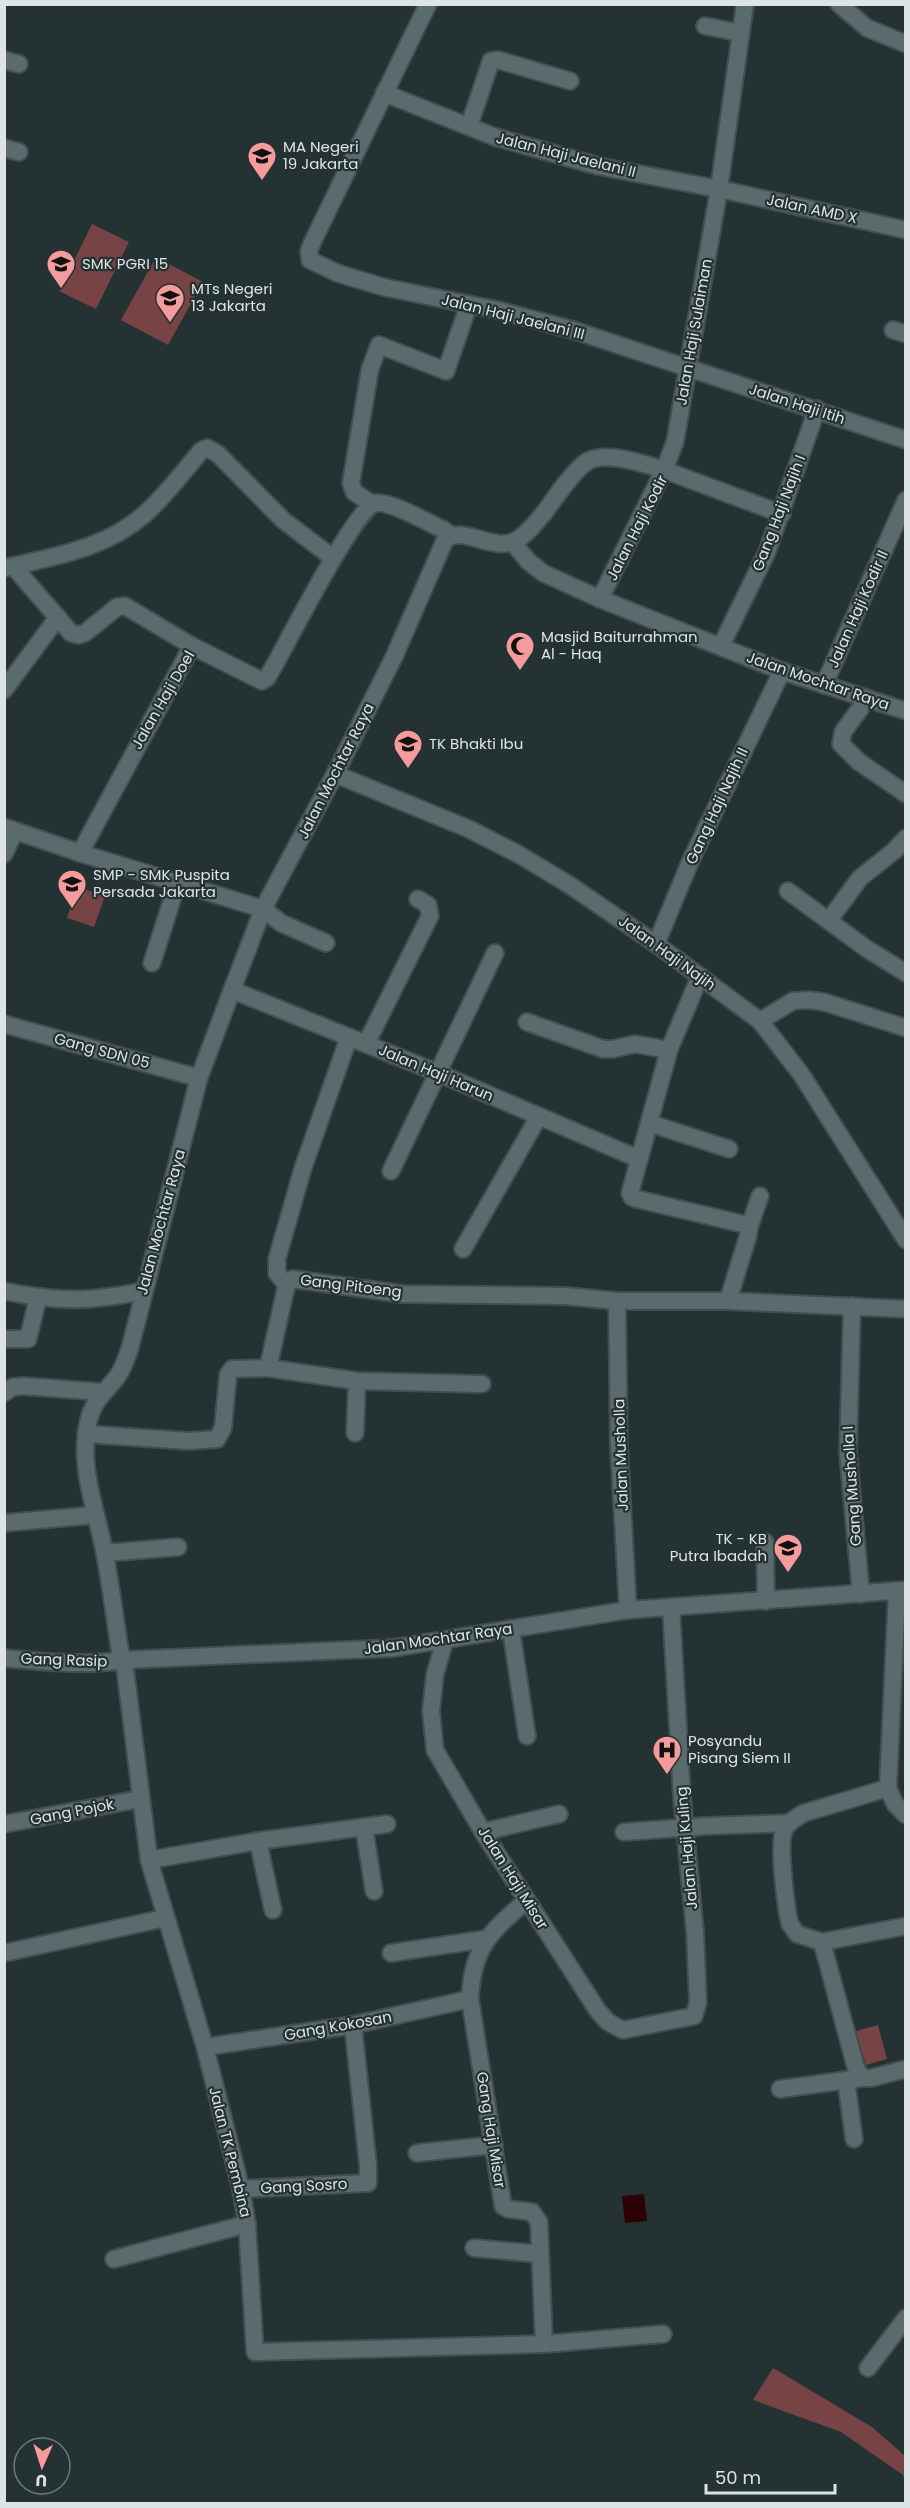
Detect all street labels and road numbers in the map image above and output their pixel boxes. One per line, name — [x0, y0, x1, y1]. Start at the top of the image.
street label: Jalan Haji Jaelani II — [494, 127, 638, 182]
street label: Jalan AMD X — [765, 189, 860, 228]
street label: Jalan Haji Sulaiman — [670, 257, 717, 407]
street label: Jalan Haji Jaelani III — [439, 289, 587, 344]
street label: Jalan Haji Itih — [746, 378, 848, 429]
street label: Gang Haji Najih I — [747, 452, 810, 574]
street label: Jalan Haji Kodir — [601, 471, 672, 584]
street label: Jalan Haji Kodir II — [822, 547, 893, 671]
street label: Jalan Mochtar Raya — [744, 646, 892, 715]
street label: Jalan Haji Doel — [126, 647, 199, 753]
street label: Jalan Mochtar Raya — [292, 699, 379, 842]
street label: Gang Haji Najih II — [680, 744, 753, 868]
street label: Jalan Haji Najih — [615, 910, 720, 995]
street label: Gang SDN 05 — [52, 1028, 152, 1073]
street label: Jalan Haji Harun — [376, 1039, 497, 1106]
street label: Jalan Mochtar Raya — [131, 1147, 190, 1297]
street label: Gang Pitoeng — [299, 1269, 403, 1302]
street label: Jalan Musholla — [608, 1398, 633, 1512]
street label: Gang Musholla I — [837, 1425, 866, 1547]
street label: Jalan Mochtar Raya — [362, 1618, 514, 1659]
street label: Gang Rasip — [20, 1647, 108, 1672]
street label: Jalan Haji Kuling — [671, 1786, 702, 1910]
street label: Gang Pojok — [28, 1793, 116, 1830]
street label: Jalan Haji Misar — [473, 1822, 554, 1934]
street label: Gang Kokosan — [282, 2006, 393, 2045]
street label: Gang Haji Misar — [472, 2070, 511, 2190]
street label: Jalan TK Pembina — [204, 2085, 257, 2219]
street label: Gang Sosro — [260, 2173, 348, 2198]

